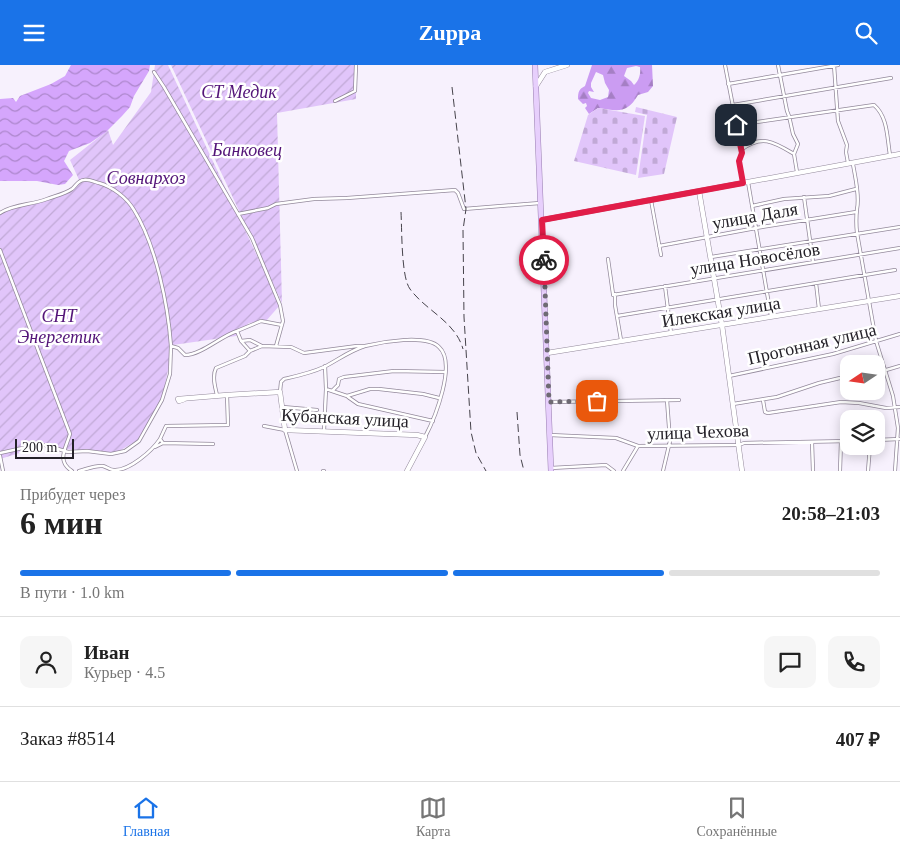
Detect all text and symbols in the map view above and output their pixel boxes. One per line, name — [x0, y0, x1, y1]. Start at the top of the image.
icon: menu — [20, 19, 48, 47]
icon: search — [852, 19, 880, 47]
text: Zuppa — [419, 20, 481, 45]
park label: СТ Медик — [201, 82, 277, 102]
pin — [715, 104, 757, 146]
icon: home — [722, 111, 750, 139]
park label: Банковец — [211, 140, 282, 160]
park label: Совнархоз — [107, 168, 185, 188]
street label: улица Даля — [711, 199, 799, 233]
courier — [519, 235, 569, 285]
street label: улица Новосёлов — [689, 239, 821, 279]
icon: bike — [530, 246, 558, 274]
street label: Илекская улица — [660, 293, 782, 331]
park label: СНТ Энергетик — [18, 306, 101, 347]
street label: Прогонная улица — [746, 319, 878, 369]
north arrow — [840, 355, 885, 400]
map controls — [840, 355, 885, 455]
pin — [576, 380, 618, 422]
icon: bag — [583, 387, 611, 415]
street label: Кубанская улица — [281, 405, 409, 431]
button: layers — [840, 410, 885, 455]
street label: улица Чехова — [647, 420, 749, 444]
scale bar — [15, 436, 74, 459]
text: 200 m — [22, 440, 57, 455]
text: Прибудет через — [20, 486, 126, 503]
text: 20:58–21:03 — [782, 503, 880, 524]
text: 6 мин — [20, 505, 103, 541]
text: В пути · 1.0 km — [20, 584, 125, 601]
button: person — [20, 636, 72, 688]
button: chat — [764, 636, 816, 688]
button: phone — [828, 636, 880, 688]
text: Иван — [84, 642, 130, 663]
text: Курьер · 4.5 — [84, 664, 165, 681]
text: Заказ #8514 — [20, 728, 115, 749]
text: 407 ₽ — [836, 729, 880, 750]
tab: Главная — [123, 794, 170, 840]
tab: Карта — [416, 794, 451, 840]
tab: Сохранённые — [696, 794, 777, 840]

